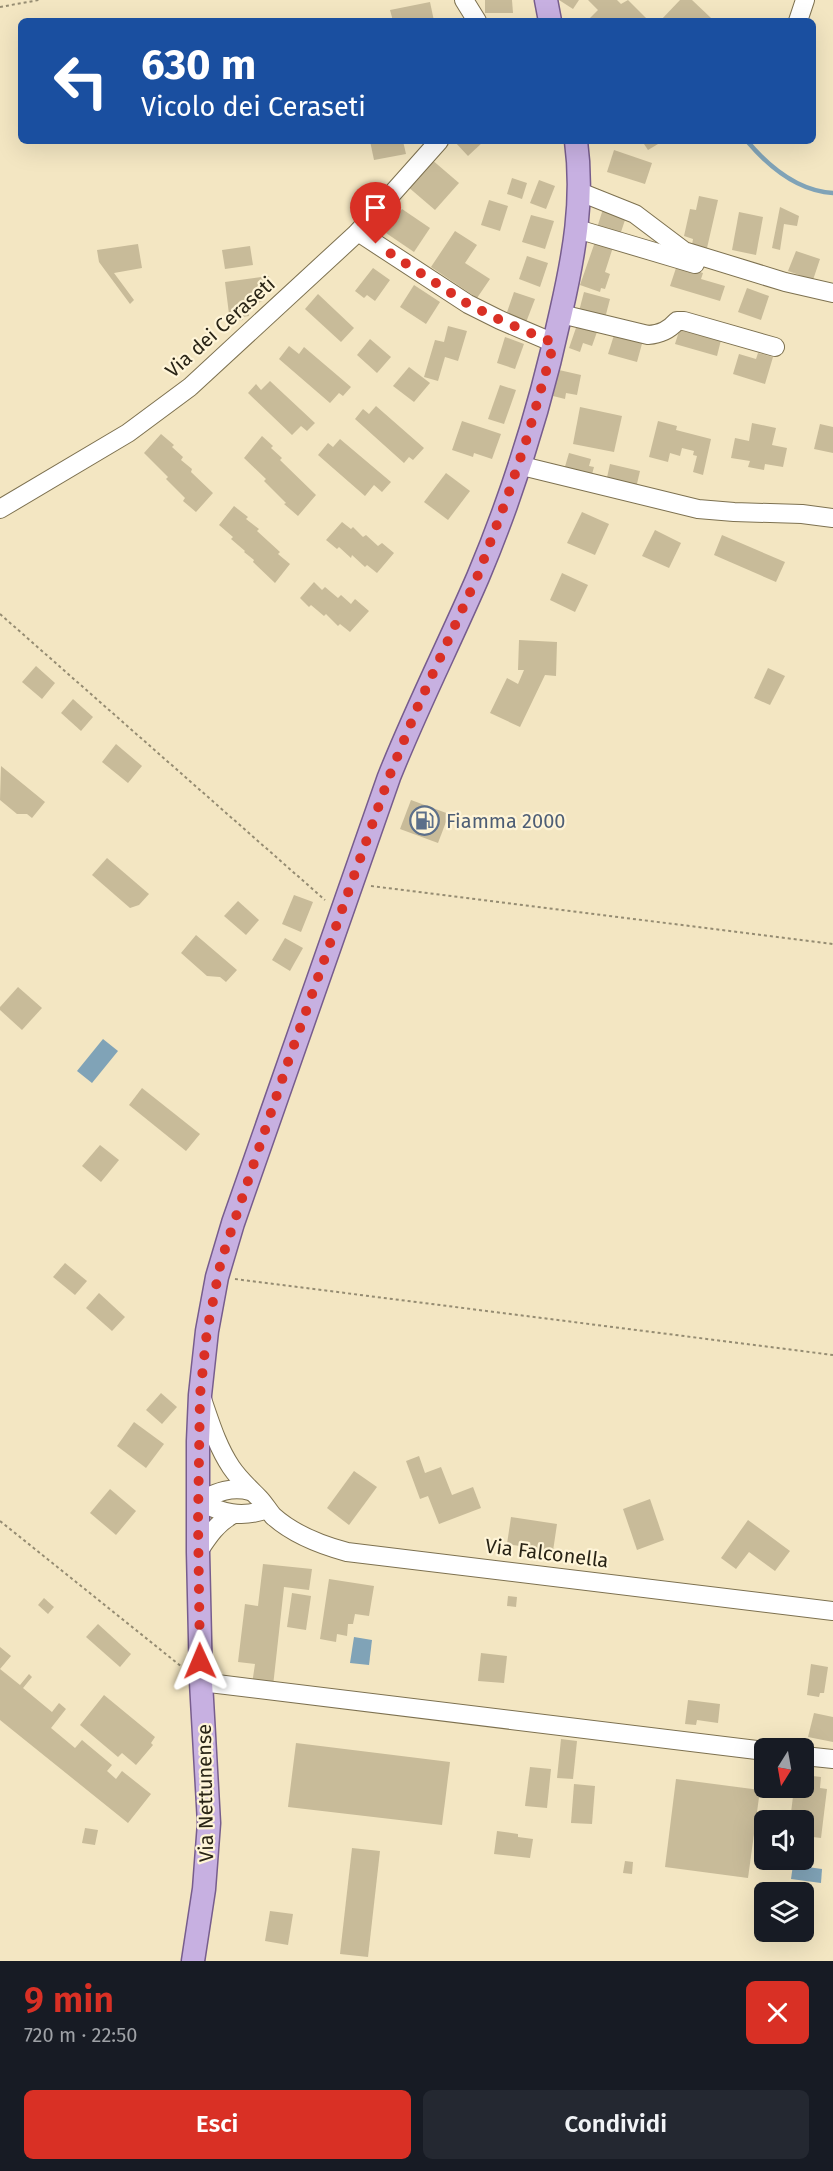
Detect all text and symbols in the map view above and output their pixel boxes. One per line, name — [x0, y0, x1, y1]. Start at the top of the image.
text: 630 m — [141, 40, 256, 90]
icon: left — [42, 42, 120, 120]
text: Vicolo dei Ceraseti — [141, 91, 366, 123]
pin — [350, 182, 401, 244]
icon: arrive — [359, 191, 392, 224]
street label: Via dei Ceraseti — [160, 271, 280, 383]
fuel station icon: Fiamma 2000 — [409, 805, 441, 837]
place label: Fiamma 2000 — [446, 809, 565, 833]
street label: Via Falconella — [484, 1534, 610, 1572]
position arrow — [168, 1629, 232, 1693]
street label: Via Nettunense — [192, 1724, 218, 1862]
north arrow — [754, 1738, 814, 1798]
map controls — [754, 1738, 814, 1942]
button: sound — [754, 1810, 814, 1870]
button: layers — [754, 1882, 814, 1942]
text: 9 min — [24, 1978, 114, 2022]
button: close — [746, 1981, 809, 2044]
text: 720 m · 22:50 — [24, 2023, 137, 2047]
button: Esci — [24, 2090, 411, 2159]
button: Condividi — [423, 2090, 809, 2159]

